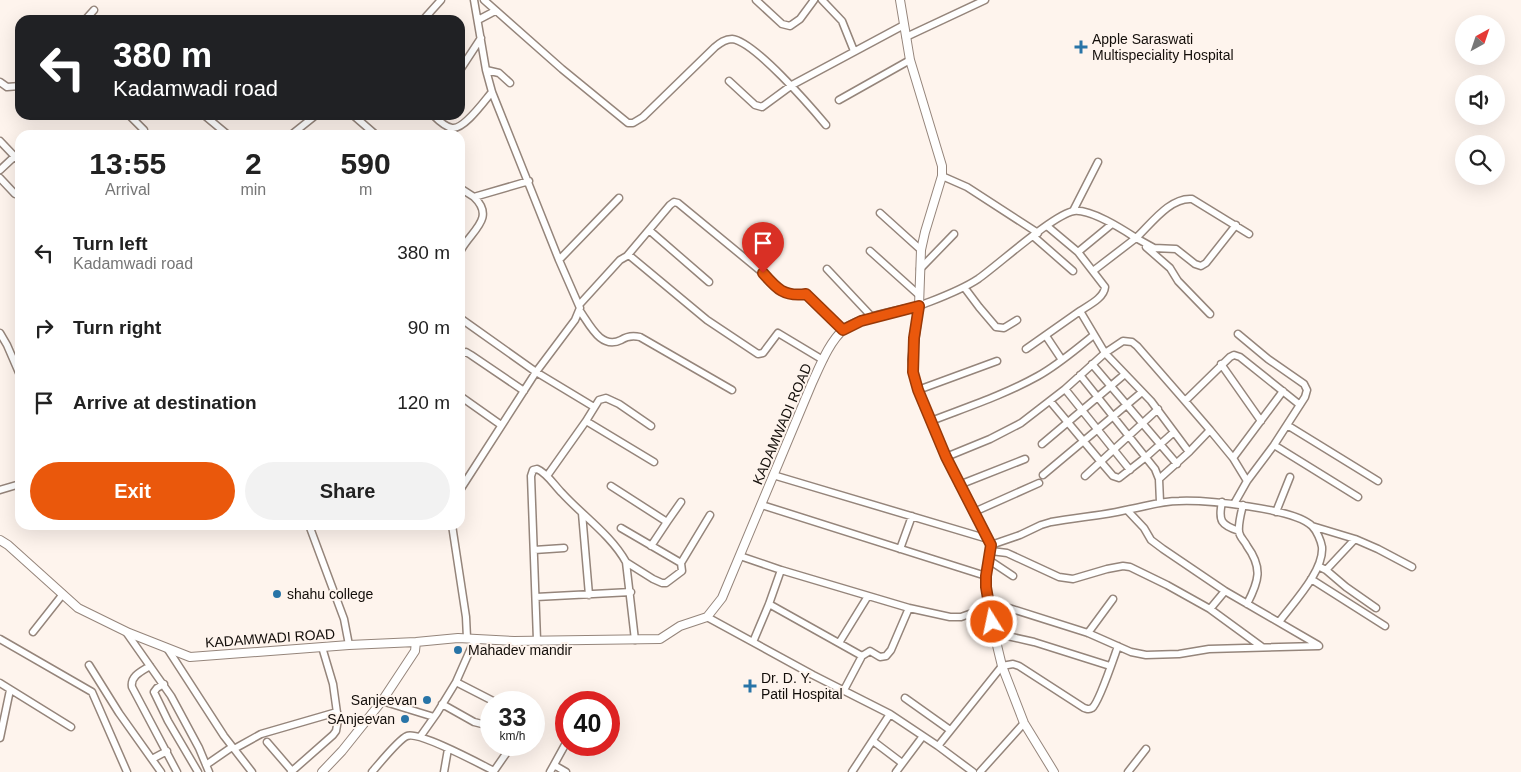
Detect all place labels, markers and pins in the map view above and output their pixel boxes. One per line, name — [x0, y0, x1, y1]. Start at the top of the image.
place label: Apple Saraswati Multispeciality Hospital — [1092, 31, 1234, 63]
marker: Apple Saraswati Multispeciality Hospital — [1074, 40, 1088, 54]
pin — [742, 222, 784, 273]
place label: shahu college — [287, 586, 374, 602]
marker: shahu college — [271, 588, 283, 600]
place label: Mahadev mandir — [468, 642, 573, 658]
marker: Mahadev mandir — [452, 644, 464, 656]
place label: Dr. D. Y. Patil Hospital — [761, 670, 843, 702]
marker: Dr. D. Y. Patil Hospital — [743, 679, 757, 693]
place label: Sanjeevan — [351, 692, 417, 708]
marker: Sanjeevan — [421, 694, 433, 706]
place label: SAnjeevan — [327, 711, 395, 727]
marker: SAnjeevan — [399, 713, 411, 725]

